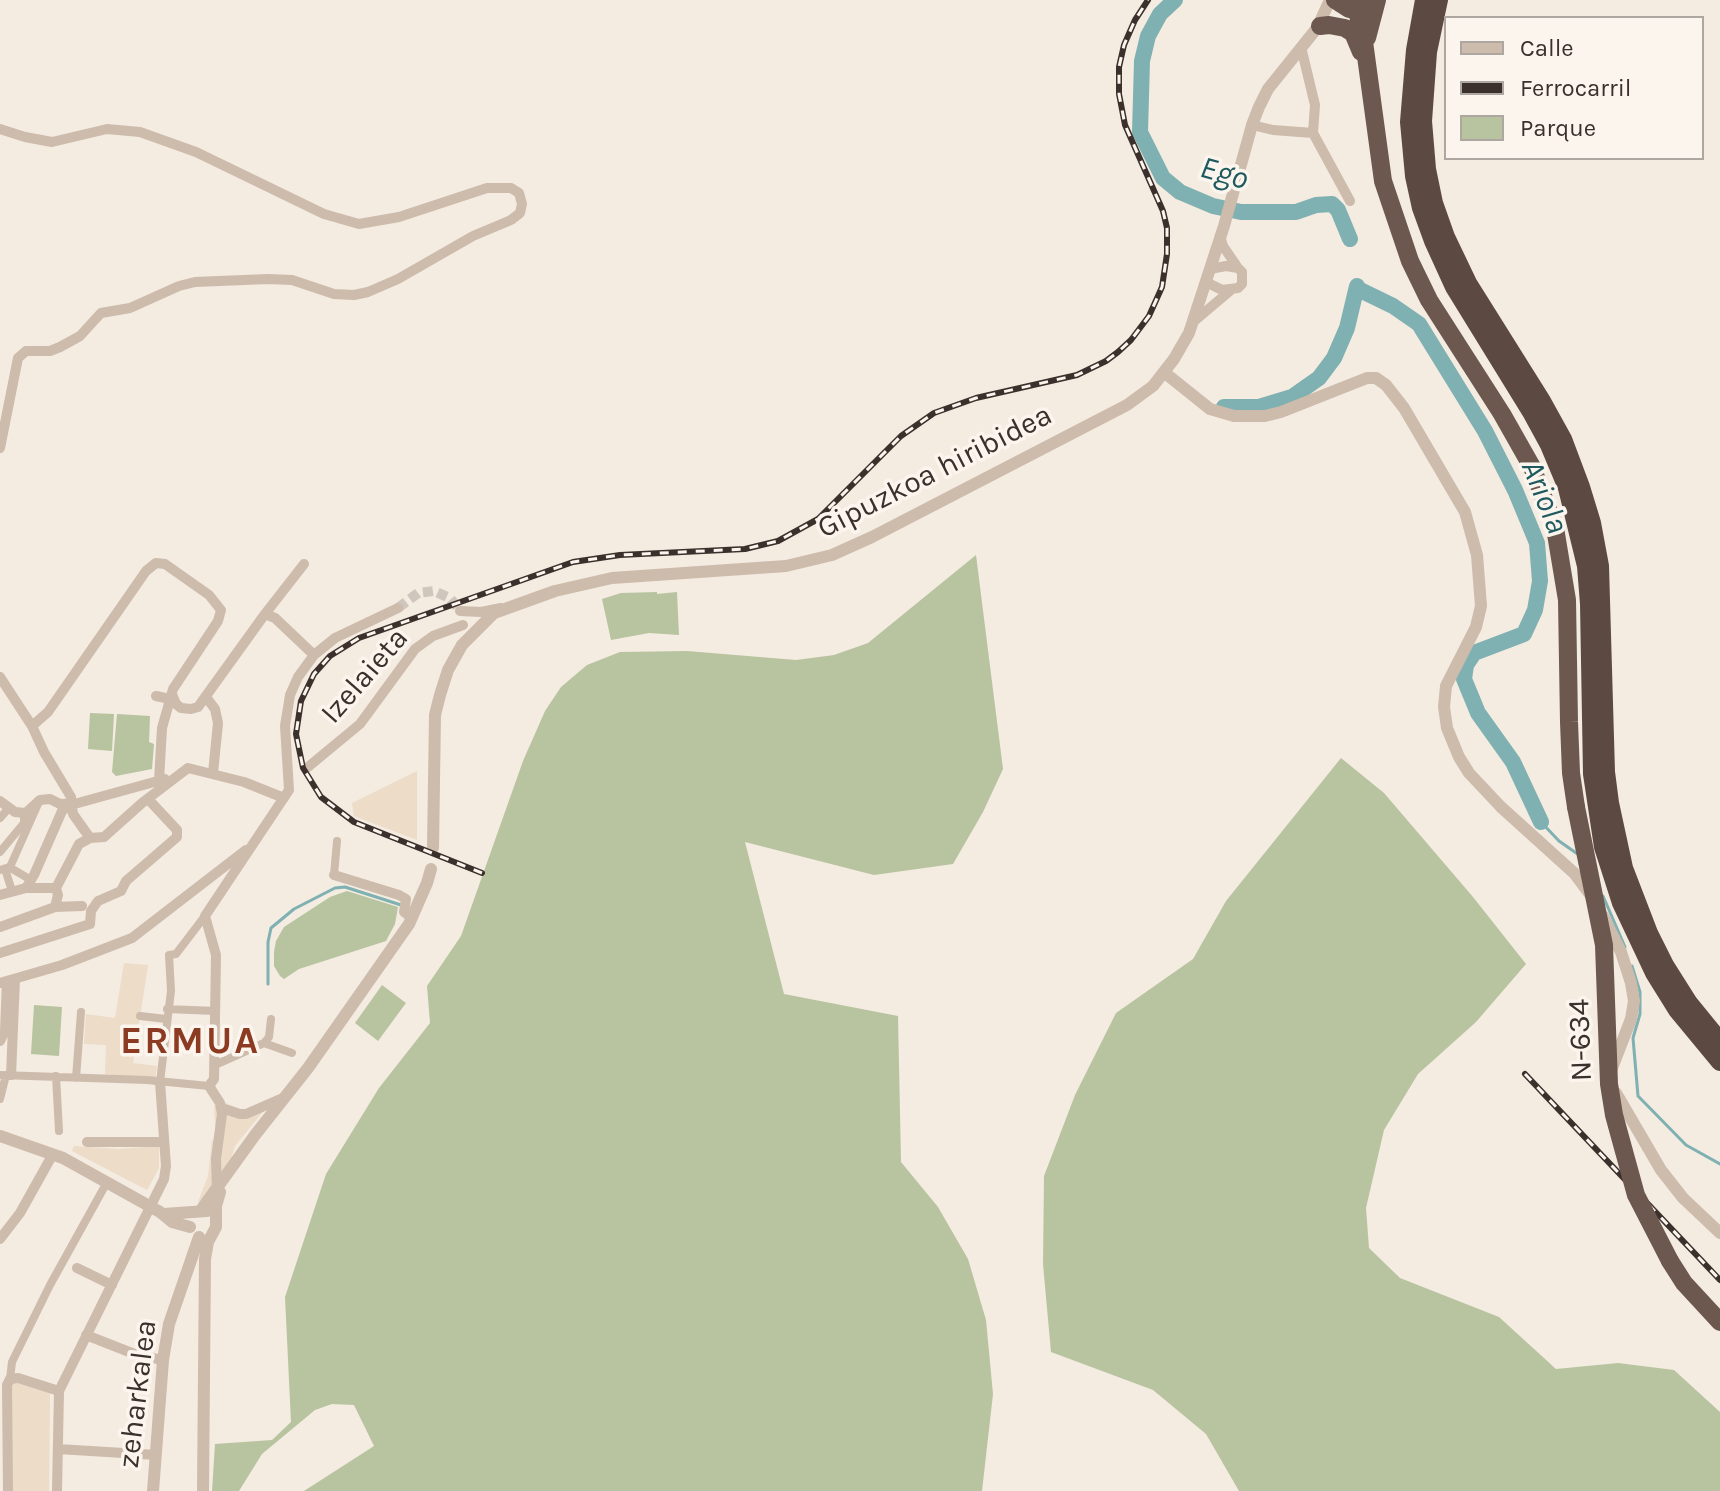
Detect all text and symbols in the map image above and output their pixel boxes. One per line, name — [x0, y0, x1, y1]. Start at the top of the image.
legend — [1444, 16, 1704, 160]
text: Calle — [1520, 34, 1574, 62]
text: Ferrocarril — [1520, 74, 1632, 102]
text: Parque — [1520, 114, 1596, 142]
water label: Ego — [1196, 149, 1252, 199]
street label: Gipuzkoa hiribidea — [812, 397, 1058, 547]
water label: Ariola — [1512, 455, 1576, 539]
street label: Izelaieta — [314, 621, 416, 731]
street label: N-634 — [1562, 998, 1600, 1082]
district label: ERMUA — [120, 1019, 260, 1065]
street label: zeharkalea — [111, 1318, 165, 1470]

